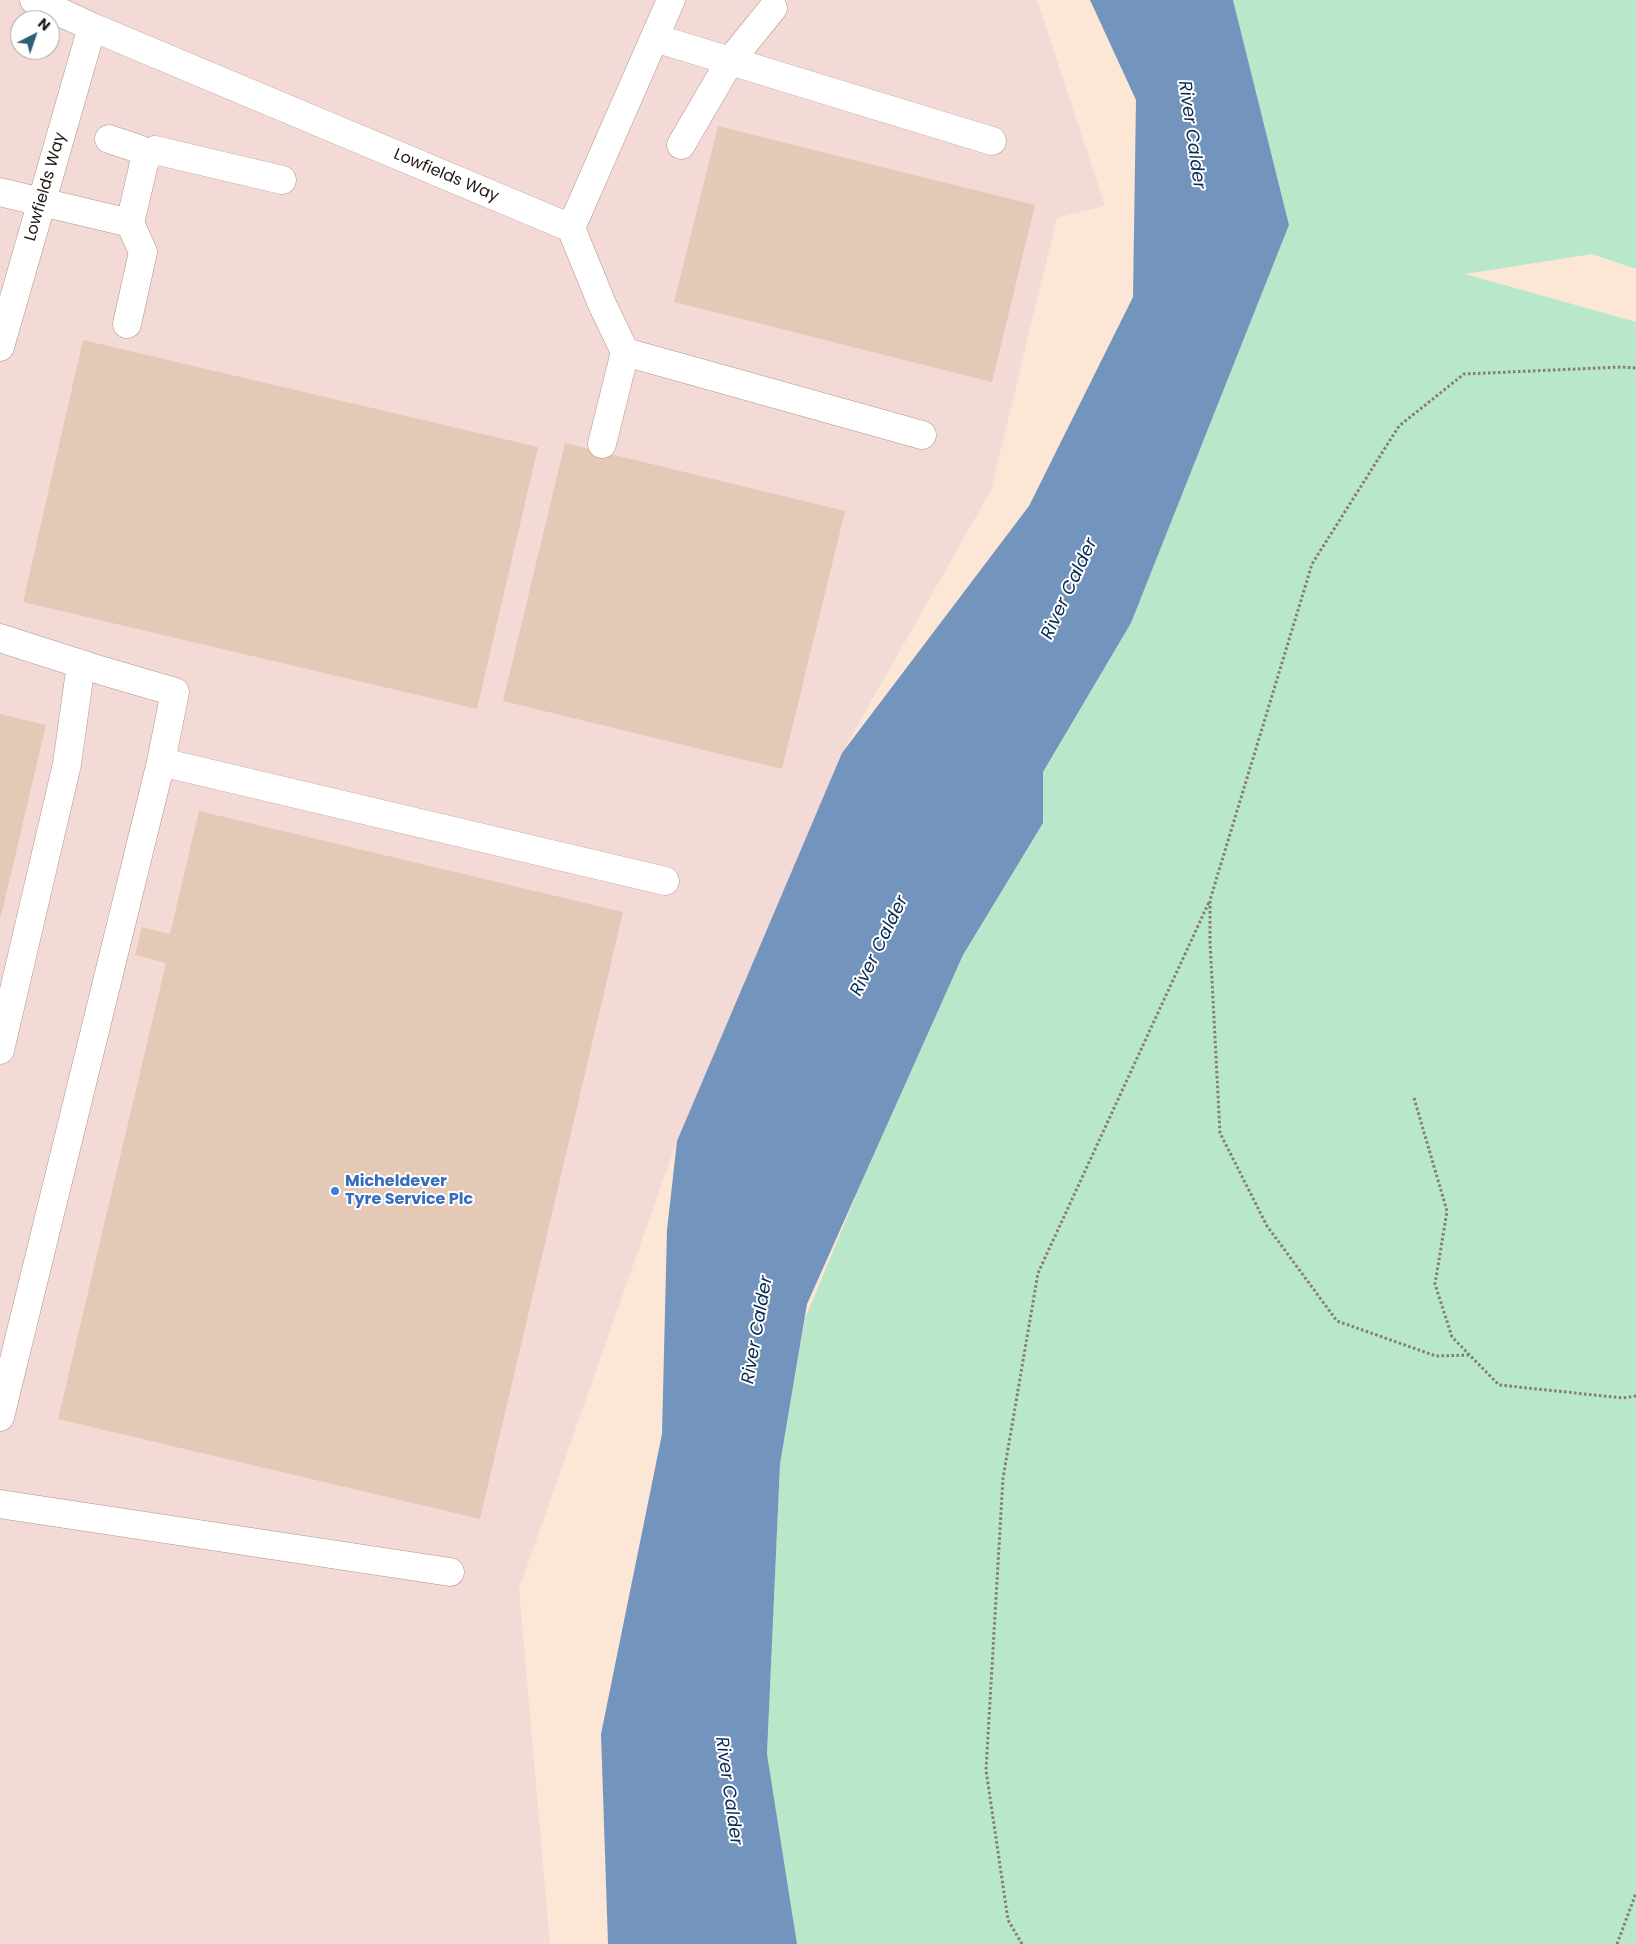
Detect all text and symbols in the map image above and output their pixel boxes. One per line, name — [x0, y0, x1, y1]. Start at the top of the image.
north arrow — [10, 10, 60, 60]
text: N — [34, 13, 55, 35]
water label: River Calder — [1173, 79, 1209, 191]
street label: Lowfields Way — [21, 130, 71, 244]
street label: Lowfields Way — [391, 145, 501, 207]
water label: River Calder — [1037, 535, 1103, 643]
water label: River Calder — [846, 892, 914, 1000]
place label: Micheldever Tyre Service Plc — [345, 1172, 473, 1210]
marker: Micheldever Tyre Service Plc — [329, 1185, 341, 1197]
water label: River Calder — [738, 1274, 778, 1386]
water label: River Calder — [710, 1735, 746, 1847]

